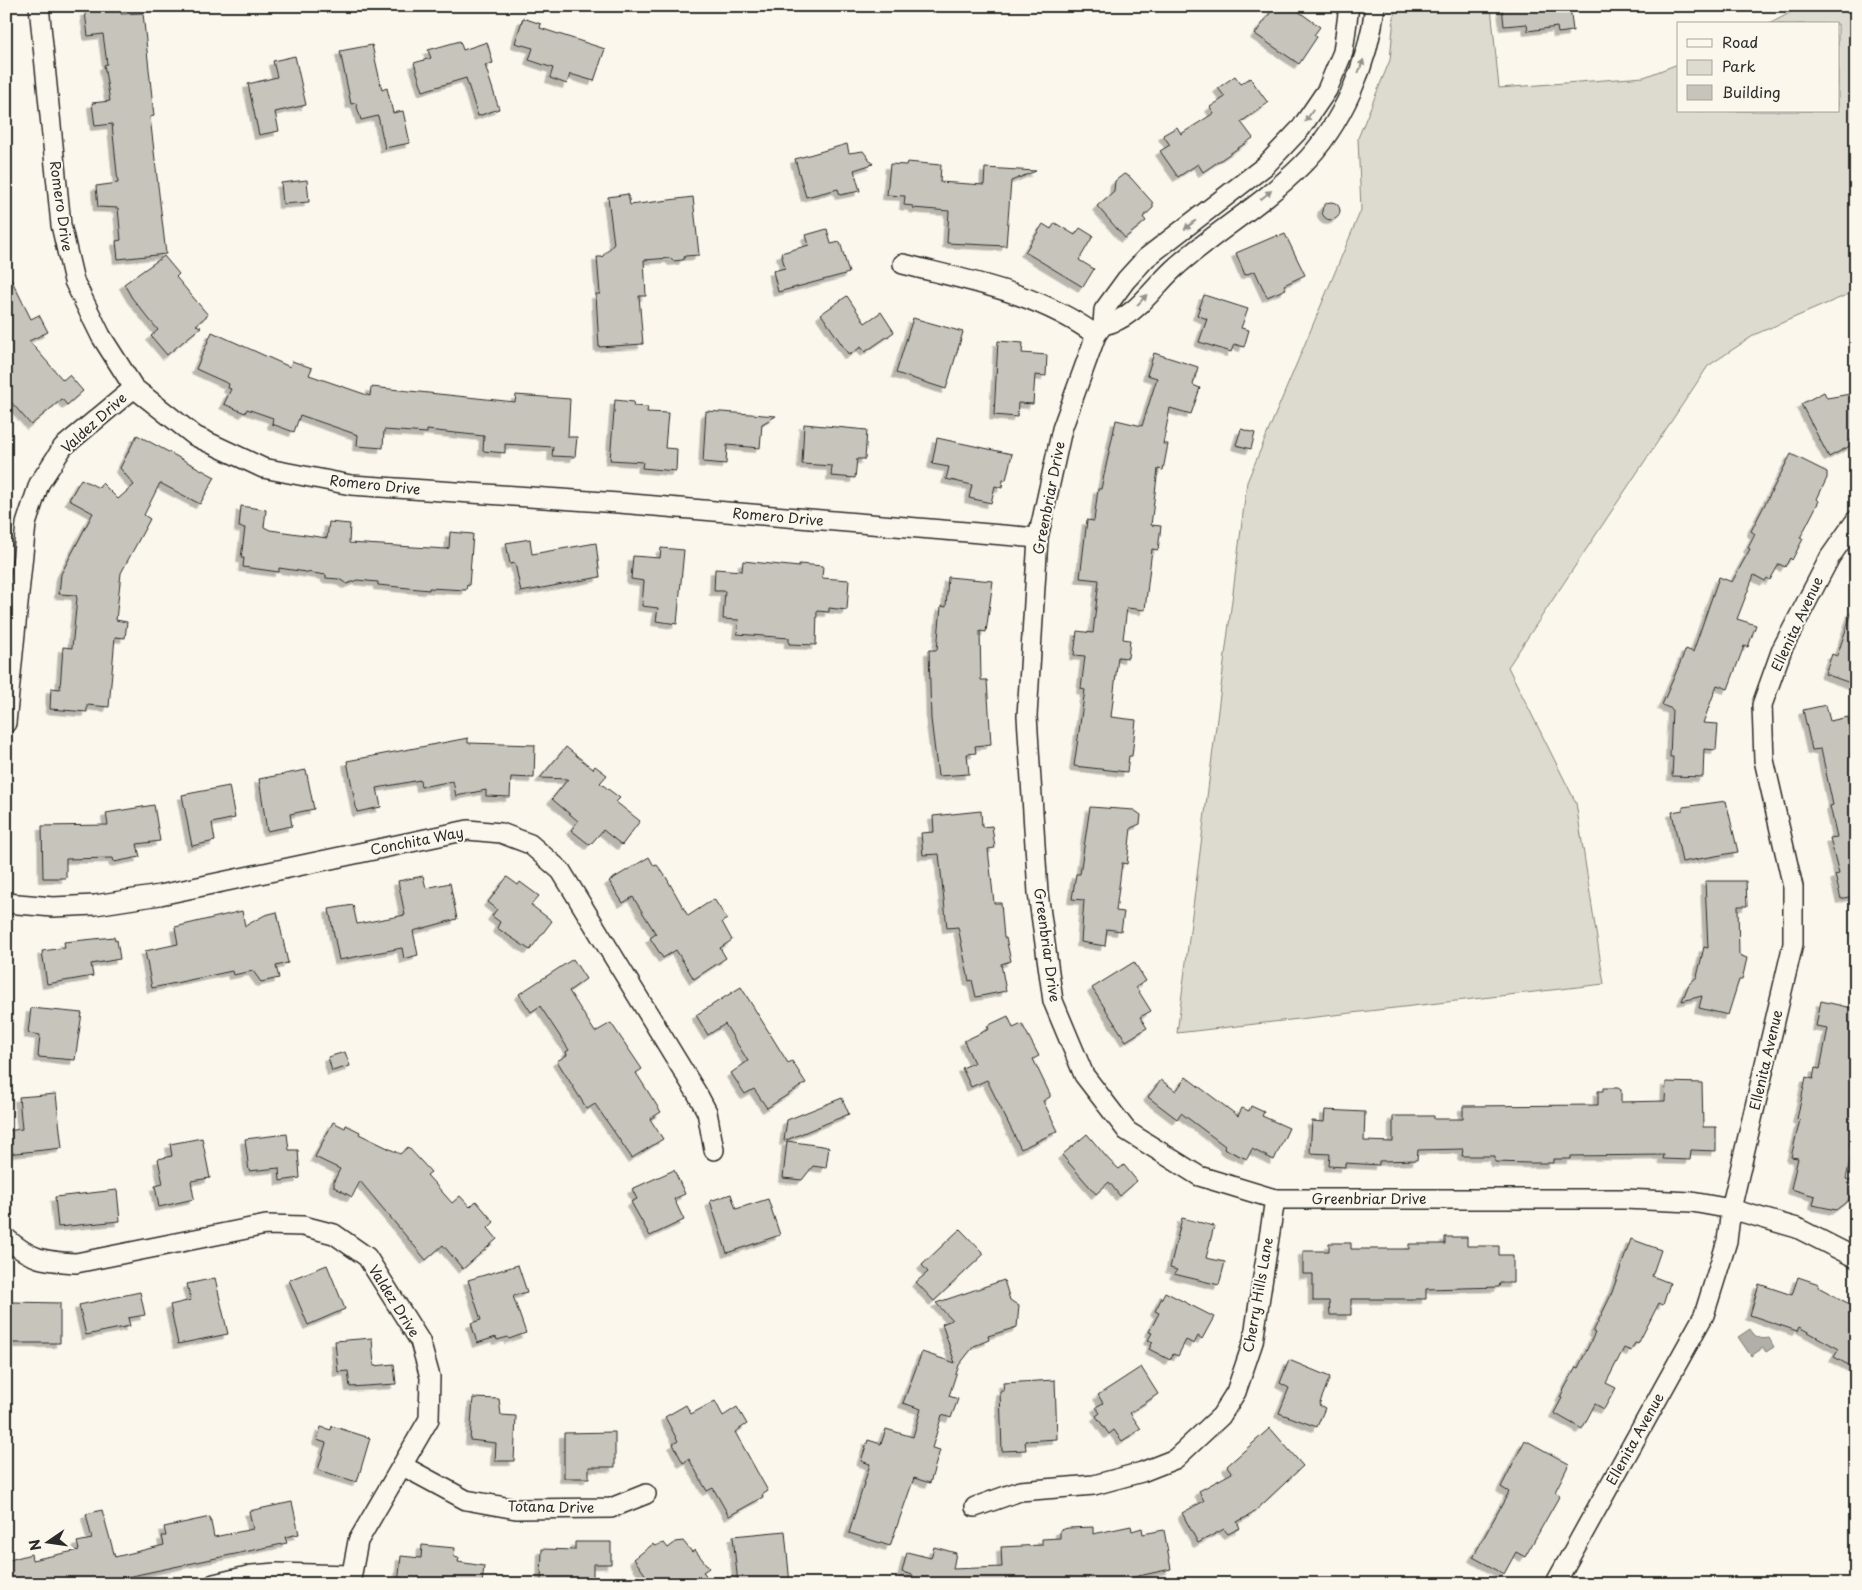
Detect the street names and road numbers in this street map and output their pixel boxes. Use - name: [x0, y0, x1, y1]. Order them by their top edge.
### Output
- street label: Romero Drive: [45, 159, 78, 253]
- street label: Valdez Drive: [56, 387, 131, 458]
- street label: Greenbriar Drive: [1027, 440, 1070, 556]
- street label: Romero Drive: [328, 469, 422, 500]
- street label: Romero Drive: [732, 502, 825, 531]
- street label: Ellenita Avenue: [1765, 573, 1828, 675]
- street label: Conchita Way: [369, 821, 465, 860]
- street label: Greenbriar Drive: [1029, 887, 1066, 1003]
- street label: Ellenita Avenue: [1744, 1007, 1787, 1112]
- street label: Greenbriar Drive: [1312, 1188, 1426, 1209]
- street label: Cherry Hills Lane: [1237, 1236, 1278, 1354]
- street label: Valdez Drive: [364, 1260, 425, 1341]
- street label: Ellenita Avenue: [1601, 1389, 1669, 1489]
- street label: Totana Drive: [508, 1495, 595, 1518]

